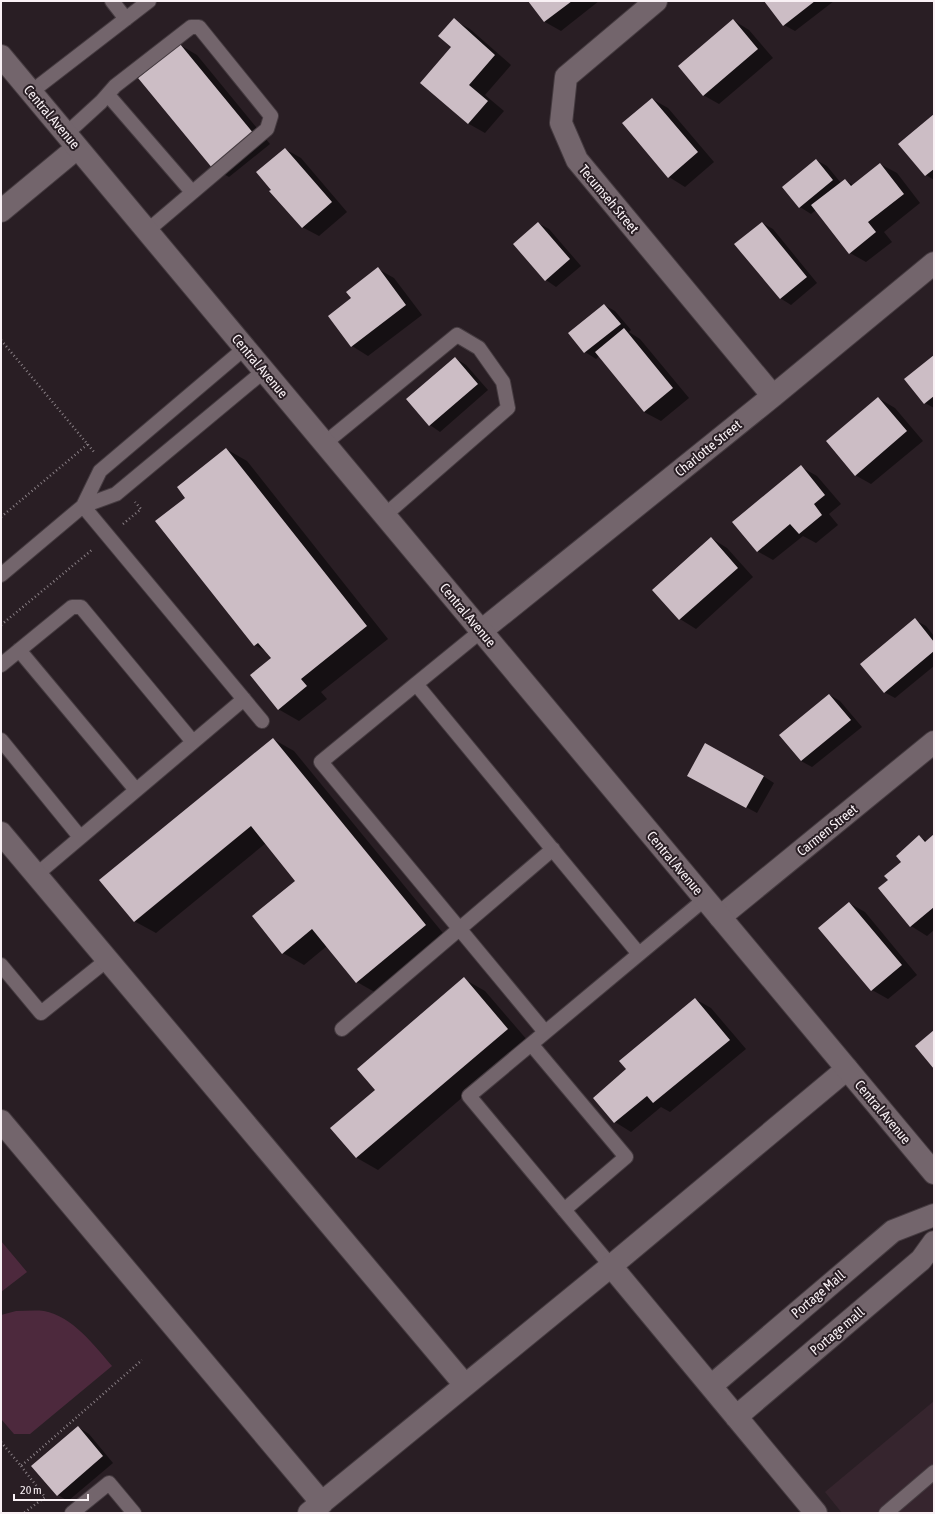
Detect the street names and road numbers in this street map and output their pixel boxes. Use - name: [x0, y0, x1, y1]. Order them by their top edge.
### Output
- street label: Central Avenue: [21, 82, 83, 152]
- street label: Tecumseh Street: [576, 162, 642, 236]
- street label: Central Avenue: [229, 331, 291, 401]
- street label: Charlotte Street: [672, 416, 744, 480]
- street label: Central Avenue: [437, 580, 499, 650]
- street label: Carmen Street: [794, 801, 860, 859]
- street label: Central Avenue: [644, 828, 706, 898]
- street label: Central Avenue: [852, 1077, 914, 1147]
- street label: Portage Mall: [788, 1267, 848, 1321]
- street label: Portage mall: [807, 1304, 868, 1358]

